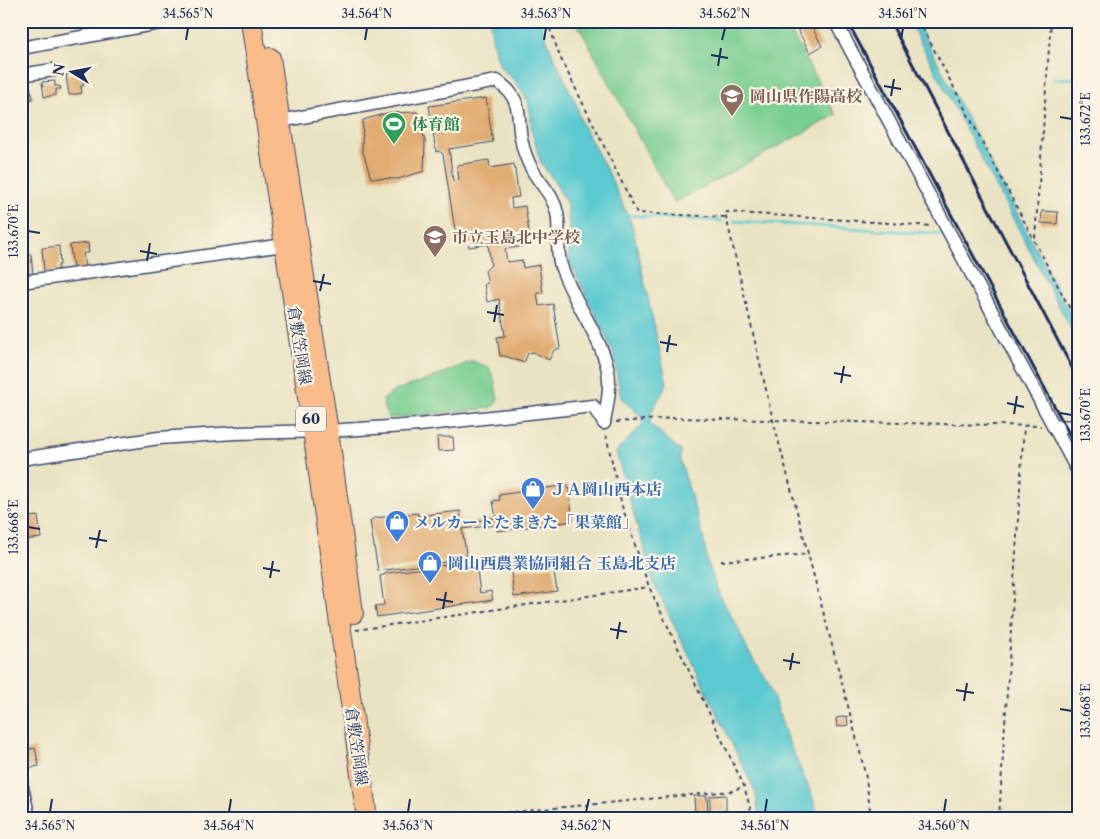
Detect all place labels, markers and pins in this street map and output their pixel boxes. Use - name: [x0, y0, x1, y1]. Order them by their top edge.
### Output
- school or university icon: 岡山県作陽高校: [719, 83, 745, 117]
- place label: 岡山県作陽高校: [750, 86, 863, 106]
- sports icon: 体育館: [381, 111, 407, 145]
- place label: 体育館: [412, 114, 460, 134]
- school or university icon: 市立玉島北中学校: [422, 224, 448, 258]
- place label: 市立玉島北中学校: [452, 227, 581, 247]
- shop icon: ＪＡ岡山西本店: [520, 476, 546, 510]
- place label: ＪＡ岡山西本店: [550, 479, 662, 499]
- shop icon: メルカートたまきた「果菜館」: [384, 509, 410, 543]
- place label: メルカートたまきた「果菜館」: [414, 512, 638, 532]
- shop icon: 岡山西農業協同組合 玉島北支店: [417, 550, 443, 584]
- place label: 岡山西農業協同組合 玉島北支店: [448, 553, 676, 573]

